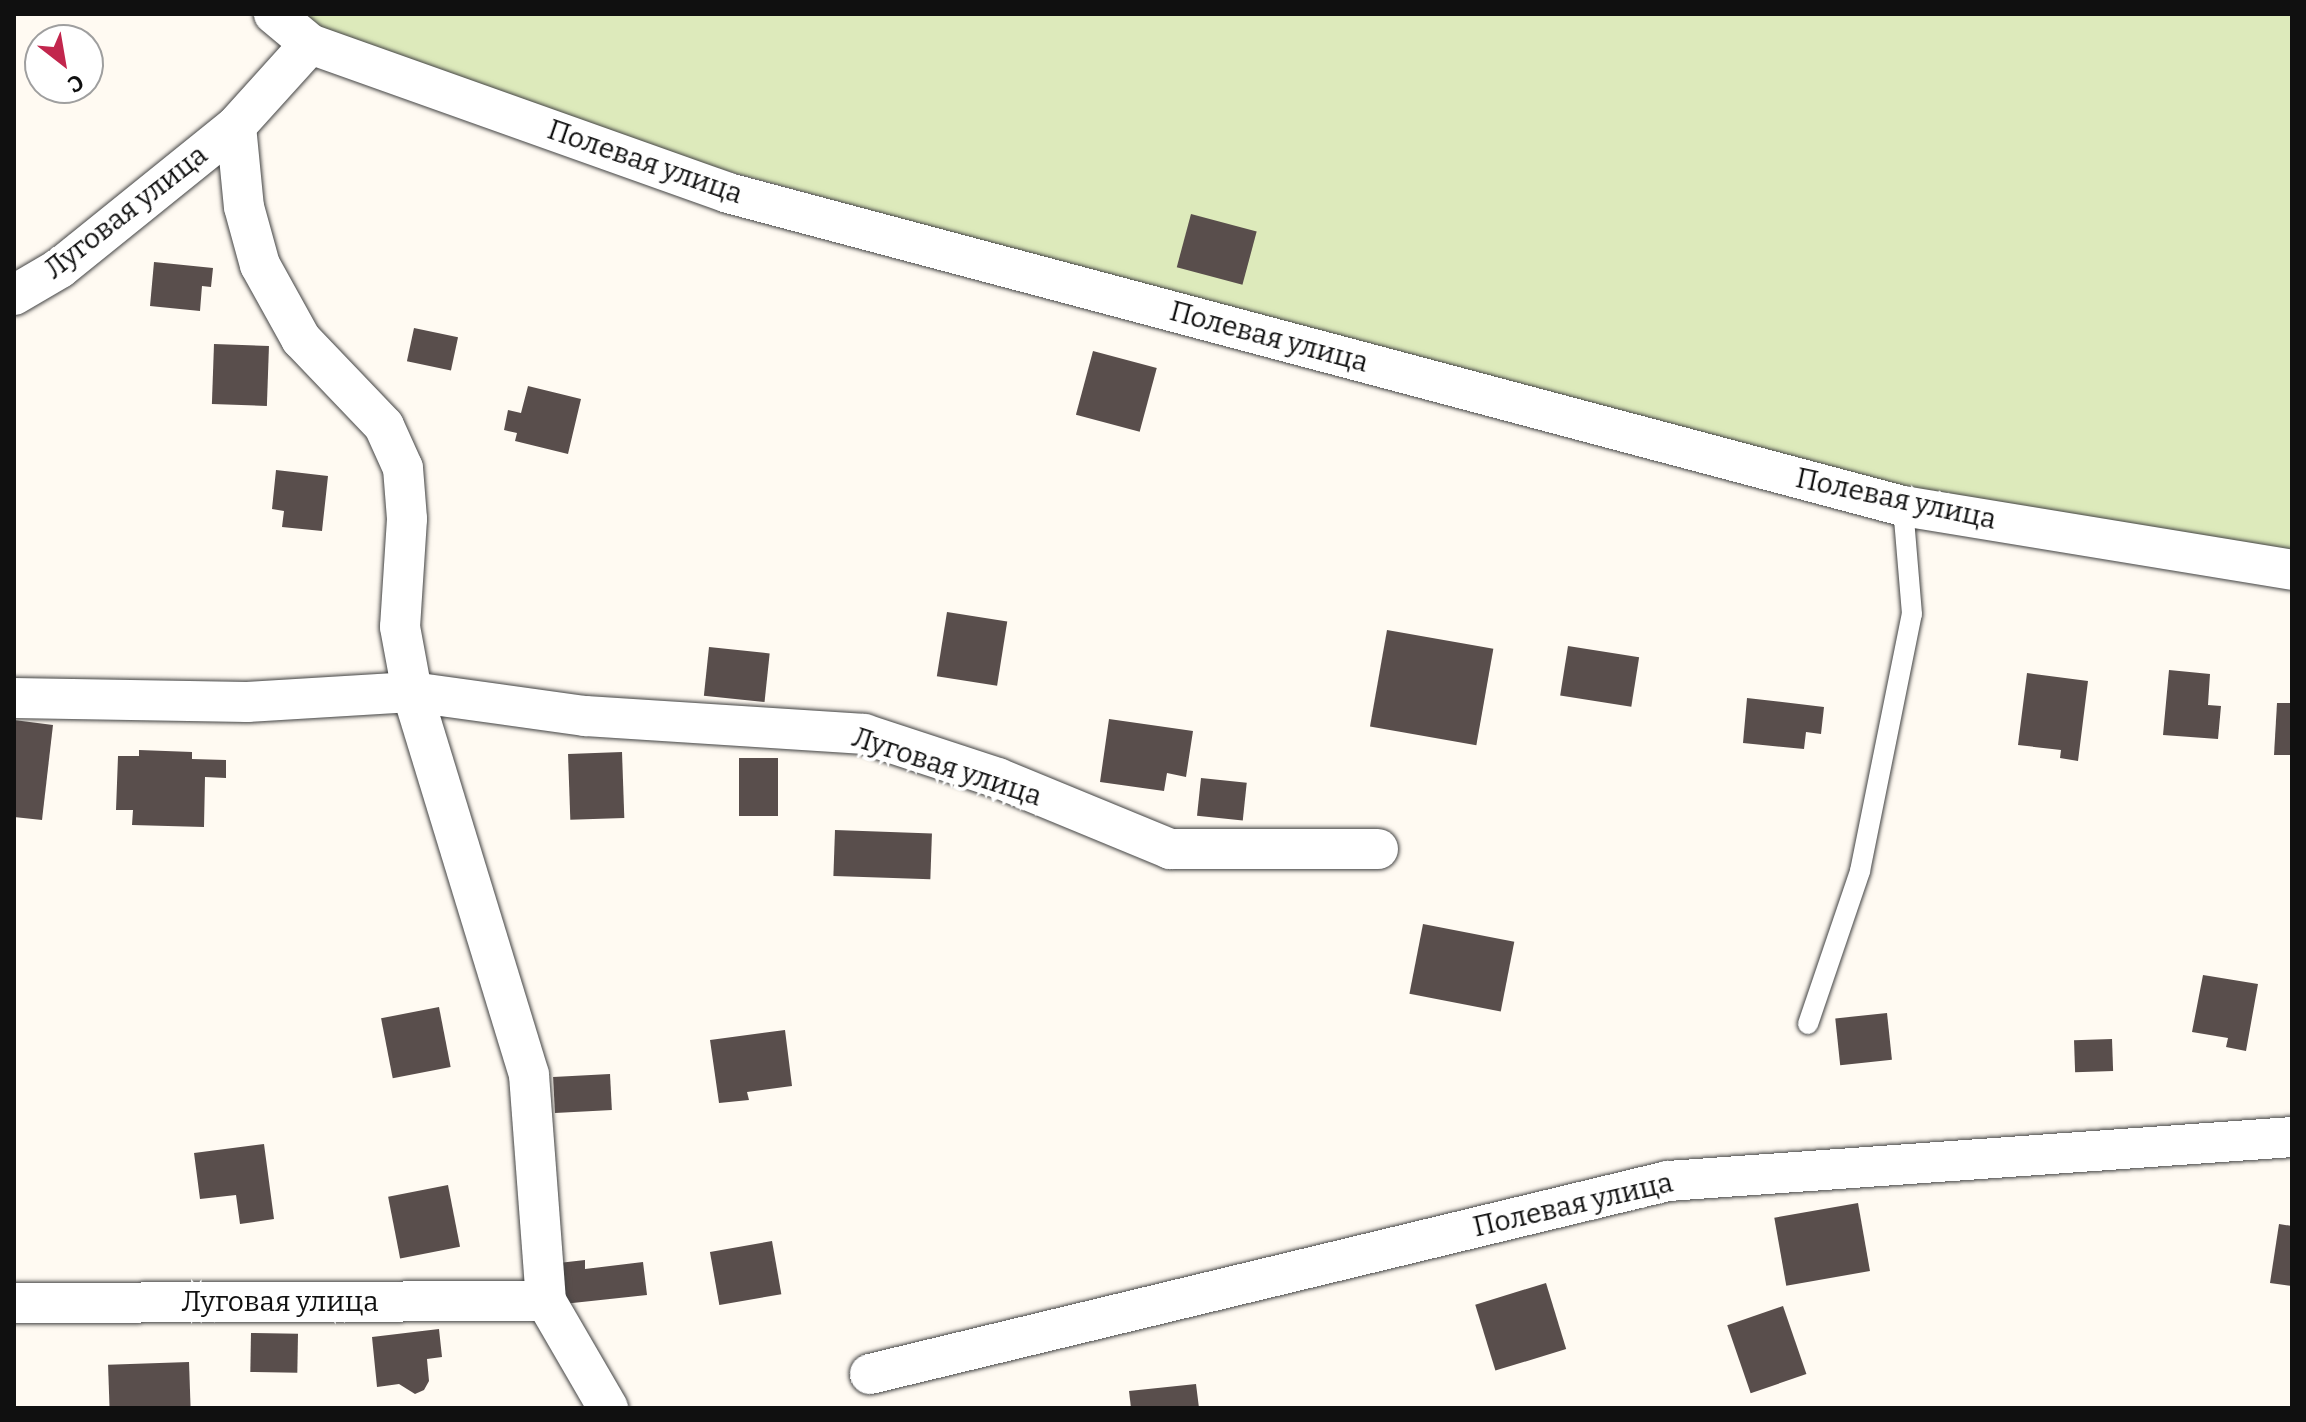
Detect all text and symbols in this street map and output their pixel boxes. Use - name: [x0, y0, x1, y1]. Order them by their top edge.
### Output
- north arrow: [24, 24, 104, 104]
- text: С: [63, 68, 89, 98]
- street label: Полевая улица: [543, 113, 747, 211]
- street label: Луговая улица: [38, 138, 214, 286]
- street label: Полевая улица: [1166, 294, 1372, 380]
- street label: Полевая улица: [1793, 461, 1999, 537]
- street label: Луговая улица: [848, 721, 1046, 813]
- street label: Полевая улица: [1470, 1166, 1676, 1244]
- street label: Луговая улица: [181, 1285, 379, 1319]

